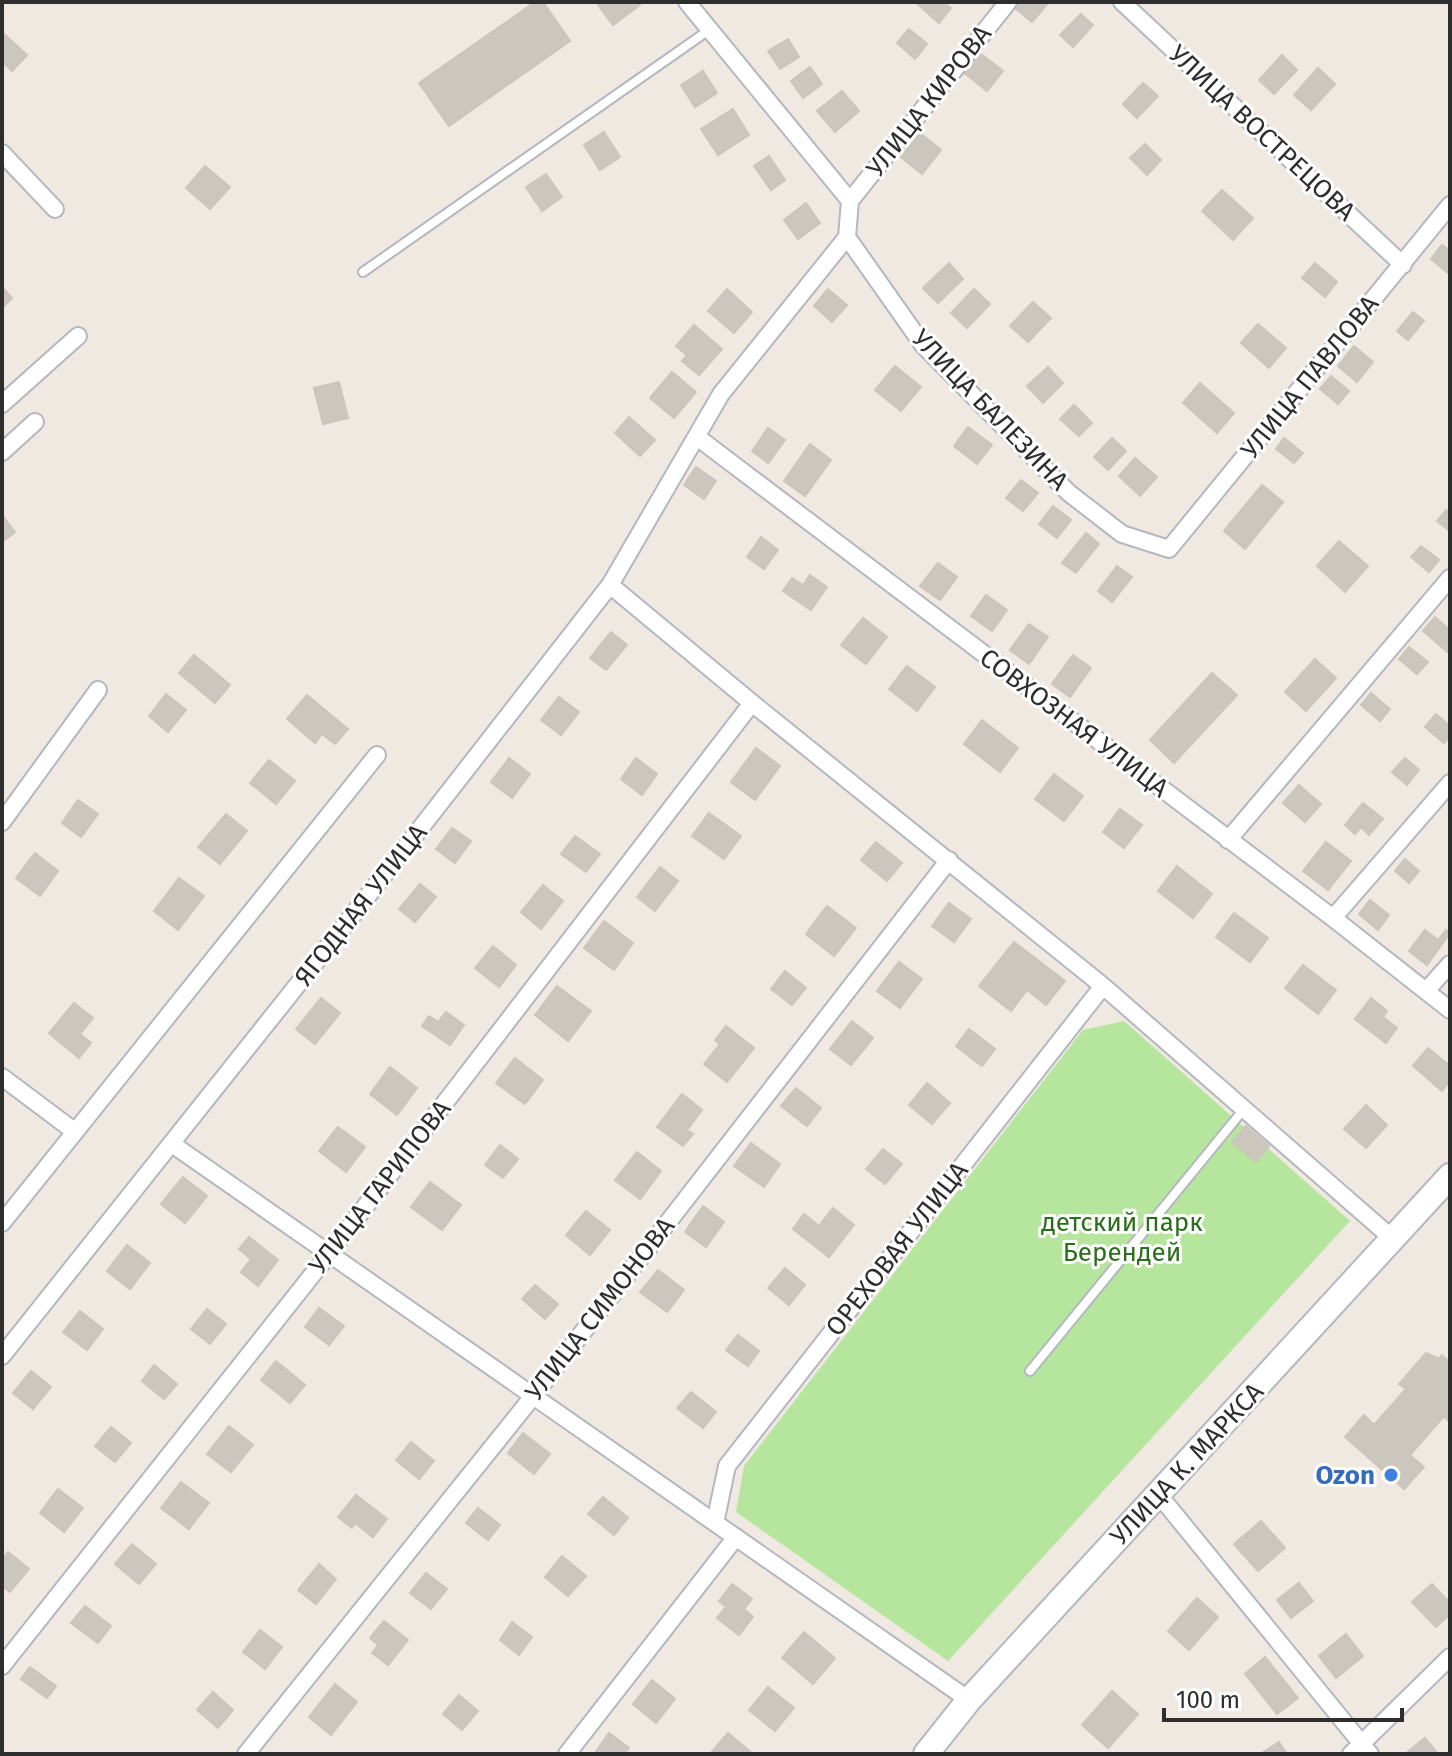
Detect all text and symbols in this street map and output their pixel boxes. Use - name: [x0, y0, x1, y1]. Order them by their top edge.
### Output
- street label: УЛИЦА КИРОВА: [860, 19, 998, 183]
- street label: УЛИЦА ВОСТРЕЦОВА: [1162, 39, 1362, 227]
- street label: УЛИЦА ПАВЛОВА: [1235, 289, 1385, 465]
- street label: УЛИЦА БАЛЕЗИНА: [905, 323, 1075, 497]
- street label: СОВХОЗНАЯ УЛИЦА: [974, 642, 1174, 804]
- street label: ЯГОДНАЯ УЛИЦА: [288, 818, 434, 992]
- street label: УЛИЦА ГАРИПОВА: [303, 1094, 458, 1280]
- street label: ОРЕХОВАЯ УЛИЦА: [819, 1156, 975, 1342]
- park label: детский парк Берендей: [1041, 1207, 1203, 1268]
- street label: УЛИЦА СИМОНОВА: [519, 1211, 681, 1407]
- street label: УЛИЦА К. МАРКСА: [1104, 1376, 1270, 1552]
- place label: Ozon: [1315, 1460, 1375, 1491]
- marker: Ozon: [1382, 1466, 1400, 1484]
- scale bar: [1164, 1672, 1402, 1722]
- text: 100 m: [1176, 1686, 1240, 1714]

